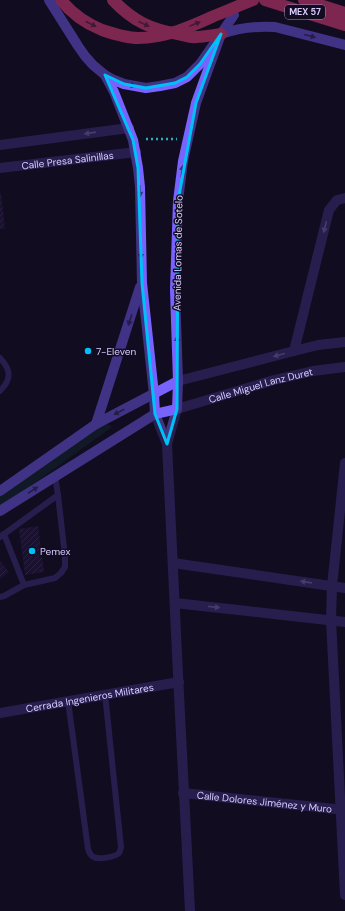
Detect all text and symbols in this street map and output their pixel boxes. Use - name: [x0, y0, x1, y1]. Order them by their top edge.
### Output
- road number: MEX 57: [285, 5, 325, 19]
- one-way arrow: [85, 21, 96, 28]
- one-way arrow: [138, 21, 149, 27]
- one-way arrow: [190, 21, 201, 27]
- one-way arrow: [304, 33, 316, 39]
- one-way arrow: [124, 83, 137, 89]
- one-way arrow: [84, 130, 96, 136]
- street label: Calle Presa Salinillas: [21, 148, 114, 172]
- one-way arrow: [179, 165, 185, 177]
- one-way arrow: [137, 185, 144, 197]
- street label: Avenida Lomas de Sotelo: [170, 195, 186, 311]
- one-way arrow: [321, 221, 327, 234]
- one-way arrow: [138, 247, 145, 259]
- one-way arrow: [126, 314, 132, 326]
- one-way arrow: [174, 335, 180, 348]
- place label: 7-Eleven: [96, 345, 136, 358]
- marker: 7-Eleven: [83, 346, 93, 356]
- one-way arrow: [273, 352, 285, 358]
- street label: Calle Miguel Lanz Duret: [207, 365, 314, 406]
- one-way arrow: [113, 409, 125, 415]
- one-way arrow: [28, 486, 38, 494]
- place label: Pemex: [40, 545, 71, 558]
- marker: Pemex: [27, 546, 37, 556]
- one-way arrow: [300, 579, 312, 585]
- one-way arrow: [208, 604, 220, 611]
- street label: Cerrada Ingenieros Militares: [25, 680, 155, 715]
- street label: Calle Dolores Jiménez y Muro: [196, 788, 333, 815]

